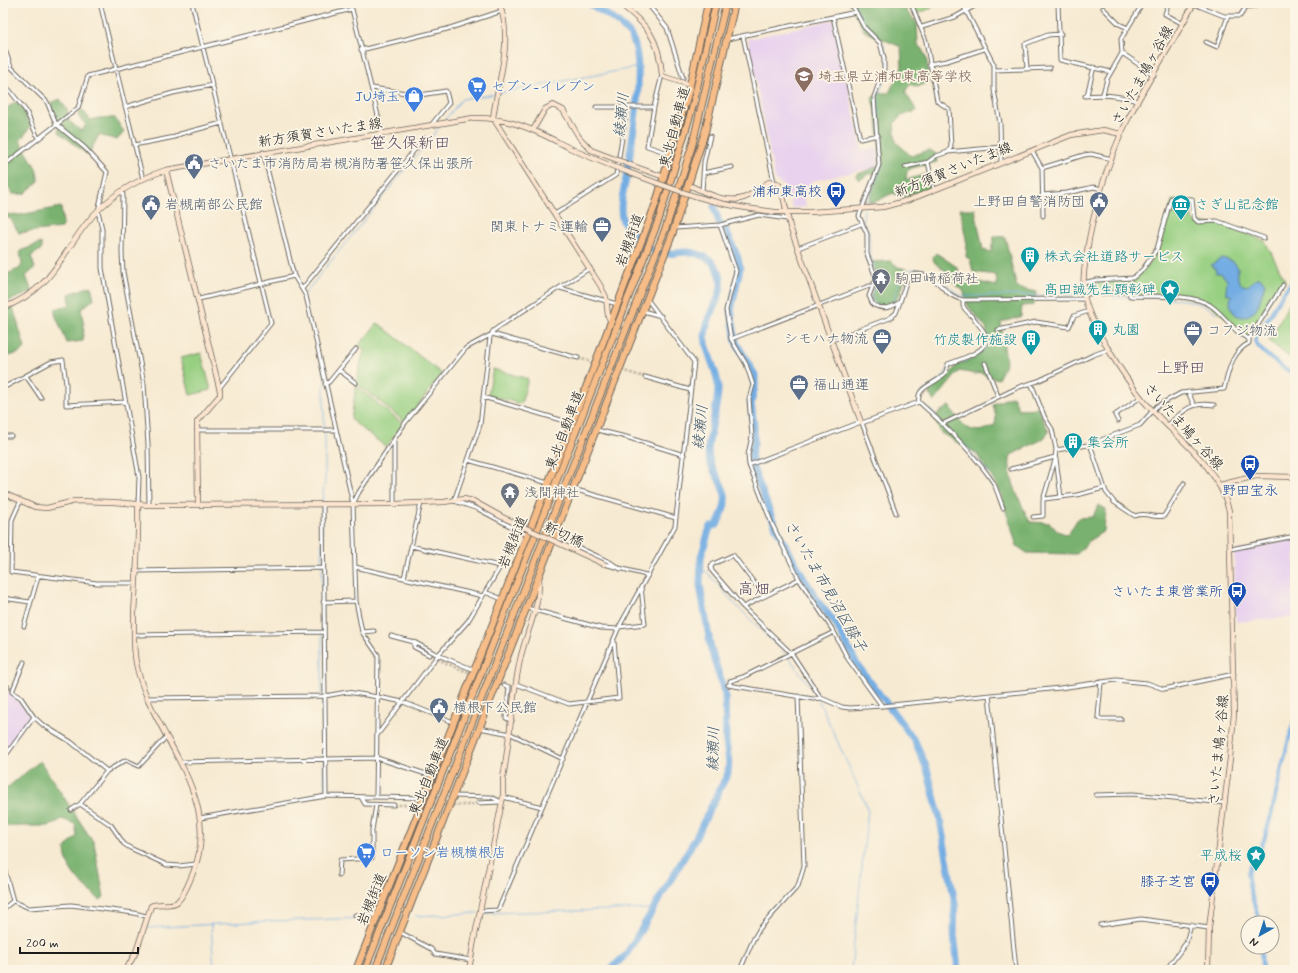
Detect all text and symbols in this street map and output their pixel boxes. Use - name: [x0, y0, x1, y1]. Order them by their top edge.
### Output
- street label: さいたま鳩ヶ谷線: [1108, 22, 1178, 129]
- school or university icon: 埼玉県立浦和東高等学校: [793, 65, 815, 93]
- place label: 埼玉県立浦和東高等学校: [818, 68, 972, 86]
- supermarket icon: セブン-イレブン: [466, 75, 488, 103]
- place label: セブン-イレブン: [491, 78, 595, 96]
- street label: 東北自動車道: [655, 84, 695, 170]
- shop icon: JU埼玉: [403, 85, 425, 113]
- place label: JU埼玉: [355, 88, 400, 106]
- water label: 綾瀬川: [610, 92, 634, 139]
- street label: 新方須賀さいたま線: [257, 114, 384, 152]
- district label: 笹久保新田: [370, 133, 450, 154]
- street label: 新方須賀さいたま線: [892, 138, 1015, 202]
- public building icon: さいたま市消防局岩槻消防署笹久保出張所: [183, 152, 205, 180]
- place label: さいたま市消防局岩槻消防署笹久保出張所: [208, 155, 473, 173]
- bus stop icon: 浦和東高校: [825, 180, 847, 208]
- place label: 浦和東高校: [752, 183, 822, 201]
- public building icon: 上野田自警消防団: [1088, 190, 1110, 218]
- public building icon: 岩槻南部公民館: [140, 193, 162, 221]
- place label: 上野田自警消防団: [973, 193, 1085, 211]
- museum icon: さぎ山記念館: [1170, 193, 1192, 221]
- place label: 岩槻南部公民館: [165, 196, 263, 214]
- place label: さぎ山記念館: [1195, 196, 1279, 214]
- street label: 岩槻街道: [612, 211, 648, 270]
- office icon: 関東トナミ運輸: [591, 215, 613, 243]
- place label: 関東トナミ運輸: [490, 218, 588, 236]
- building icon: 株式会社道路サービス: [1019, 245, 1041, 273]
- place label: 株式会社道路サービス: [1044, 248, 1184, 266]
- temple icon: 駒田﨑稲荷社: [870, 267, 892, 295]
- place label: 駒田﨑稲荷社: [895, 270, 979, 288]
- place icon: 髙田誠先生顕彰碑: [1159, 278, 1181, 306]
- place label: 髙田誠先生顕彰碑: [1044, 281, 1156, 299]
- building icon: 丸園: [1087, 318, 1109, 346]
- office icon: コフジ物流: [1182, 319, 1204, 347]
- place label: 丸園: [1112, 321, 1140, 339]
- place label: コフジ物流: [1207, 322, 1277, 340]
- office icon: シモハナ物流: [871, 327, 893, 355]
- building icon: 竹炭製作施設: [1020, 328, 1042, 356]
- place label: シモハナ物流: [784, 330, 868, 348]
- place label: 竹炭製作施設: [933, 331, 1017, 349]
- district label: 上野田: [1157, 358, 1205, 379]
- office icon: 福山通運: [788, 373, 810, 401]
- place label: 福山通運: [813, 376, 869, 394]
- street label: さいたま鳩ヶ谷線: [1139, 379, 1227, 474]
- street label: 東北自動車道: [541, 388, 588, 473]
- water label: 綾瀬川: [689, 404, 713, 451]
- building icon: 集会所: [1062, 431, 1084, 459]
- place label: 集会所: [1087, 434, 1129, 452]
- bus stop icon: 野田宝永: [1239, 453, 1261, 481]
- temple icon: 浅間神社: [499, 481, 521, 509]
- place label: 野田宝永: [1222, 482, 1278, 500]
- place label: 浅間神社: [524, 484, 580, 502]
- street label: 岩槻街道: [494, 513, 532, 572]
- water label: さいたま市見沼区膝子: [779, 517, 872, 657]
- street label: 新切橋: [541, 518, 586, 552]
- district label: 高畑: [738, 579, 770, 600]
- bus stop icon: さいたま東営業所: [1226, 580, 1248, 608]
- place label: さいたま東営業所: [1112, 583, 1223, 601]
- street label: さいたま鳩ヶ谷線: [1205, 694, 1233, 806]
- public building icon: 横根下公民館: [428, 696, 450, 724]
- place label: 横根下公民館: [453, 699, 537, 717]
- water label: 綾瀬川: [704, 726, 724, 772]
- street label: 東北自動車道: [405, 734, 453, 819]
- supermarket icon: ローソン岩槻横根店: [355, 841, 377, 869]
- place label: ローソン岩槻横根店: [380, 844, 506, 862]
- place icon: 平成桜: [1245, 844, 1267, 872]
- place label: 平成桜: [1200, 847, 1242, 865]
- street label: 岩槻街道: [353, 870, 391, 929]
- bus stop icon: 膝子芝宮: [1199, 870, 1221, 898]
- place label: 膝子芝宮: [1140, 873, 1196, 891]
- north arrow: [1240, 915, 1280, 955]
- scale bar: [20, 929, 138, 955]
- text: N: [1247, 934, 1262, 950]
- text: 200 m: [26, 936, 59, 952]

